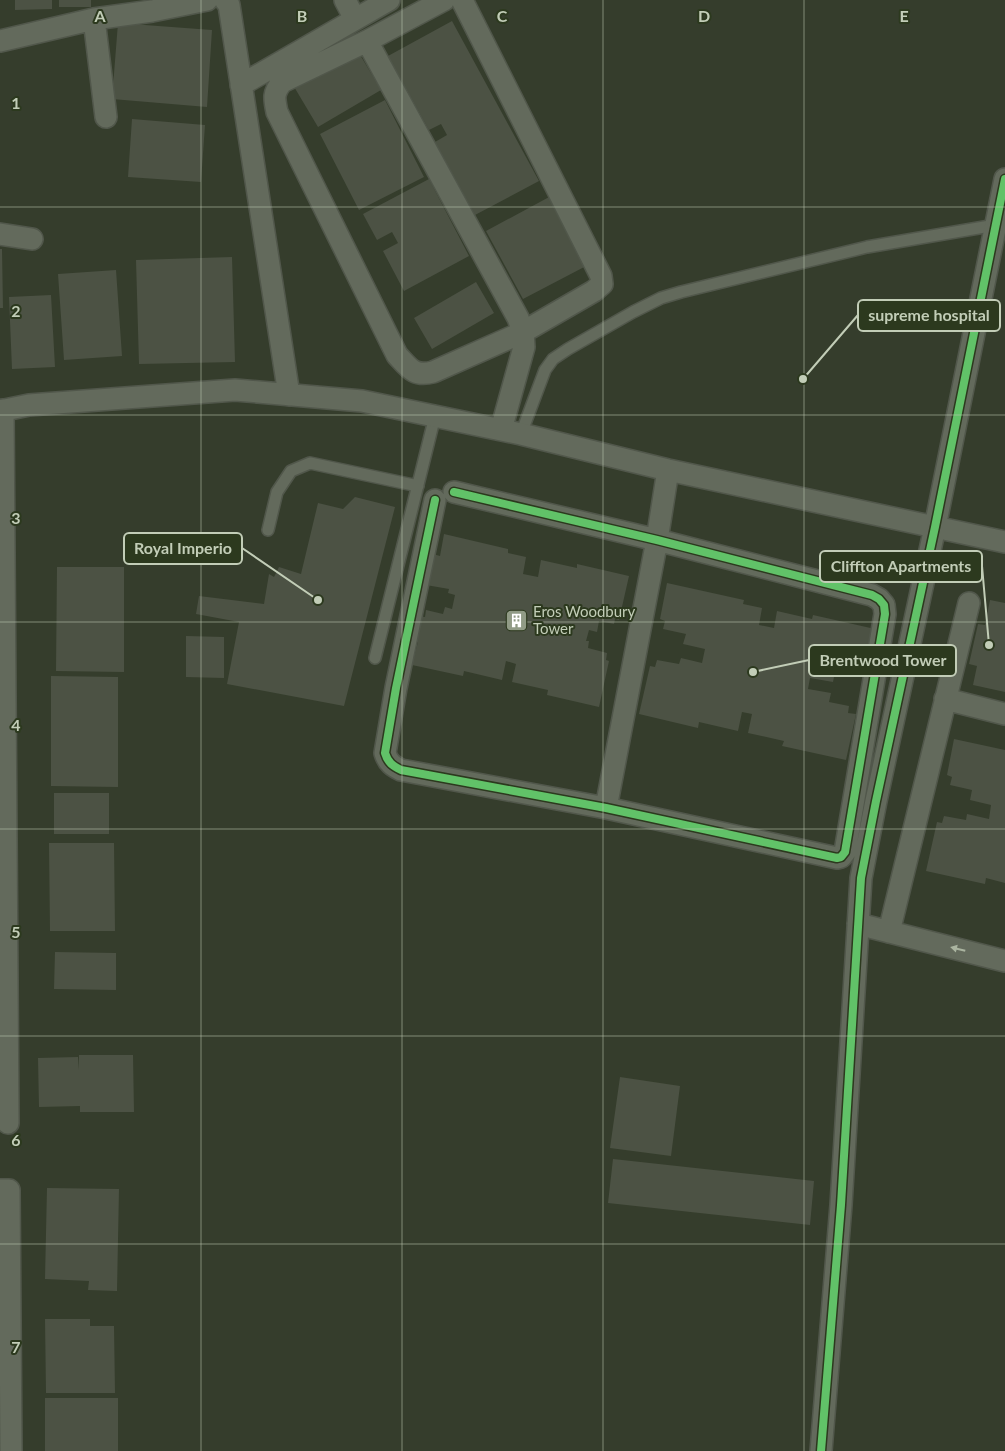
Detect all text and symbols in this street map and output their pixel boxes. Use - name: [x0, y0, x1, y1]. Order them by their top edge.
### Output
- text: A: [93, 6, 106, 25]
- text: B: [297, 6, 307, 25]
- text: C: [497, 6, 508, 25]
- text: D: [698, 6, 710, 25]
- text: E: [899, 6, 909, 25]
- text: 1: [11, 93, 21, 112]
- callout: supreme hospital: [858, 300, 1000, 331]
- text: 2: [11, 301, 21, 320]
- text: supreme hospital: [868, 305, 990, 324]
- text: 3: [11, 508, 21, 527]
- callout: Royal Imperio: [124, 533, 242, 564]
- text: Royal Imperio: [134, 538, 232, 557]
- callout: Cliffton Apartments: [820, 551, 982, 582]
- text: Cliffton Apartments: [831, 556, 971, 575]
- place label: Eros Woodbury Tower: [533, 602, 636, 637]
- building icon: Eros Woodbury Tower: [505, 608, 529, 632]
- callout: Brentwood Tower: [809, 645, 956, 676]
- text: Brentwood Tower: [819, 650, 947, 669]
- text: 4: [11, 715, 21, 734]
- text: 5: [11, 922, 21, 941]
- one-way arrow: [950, 945, 965, 953]
- text: 6: [11, 1130, 21, 1149]
- text: 7: [11, 1337, 21, 1356]

